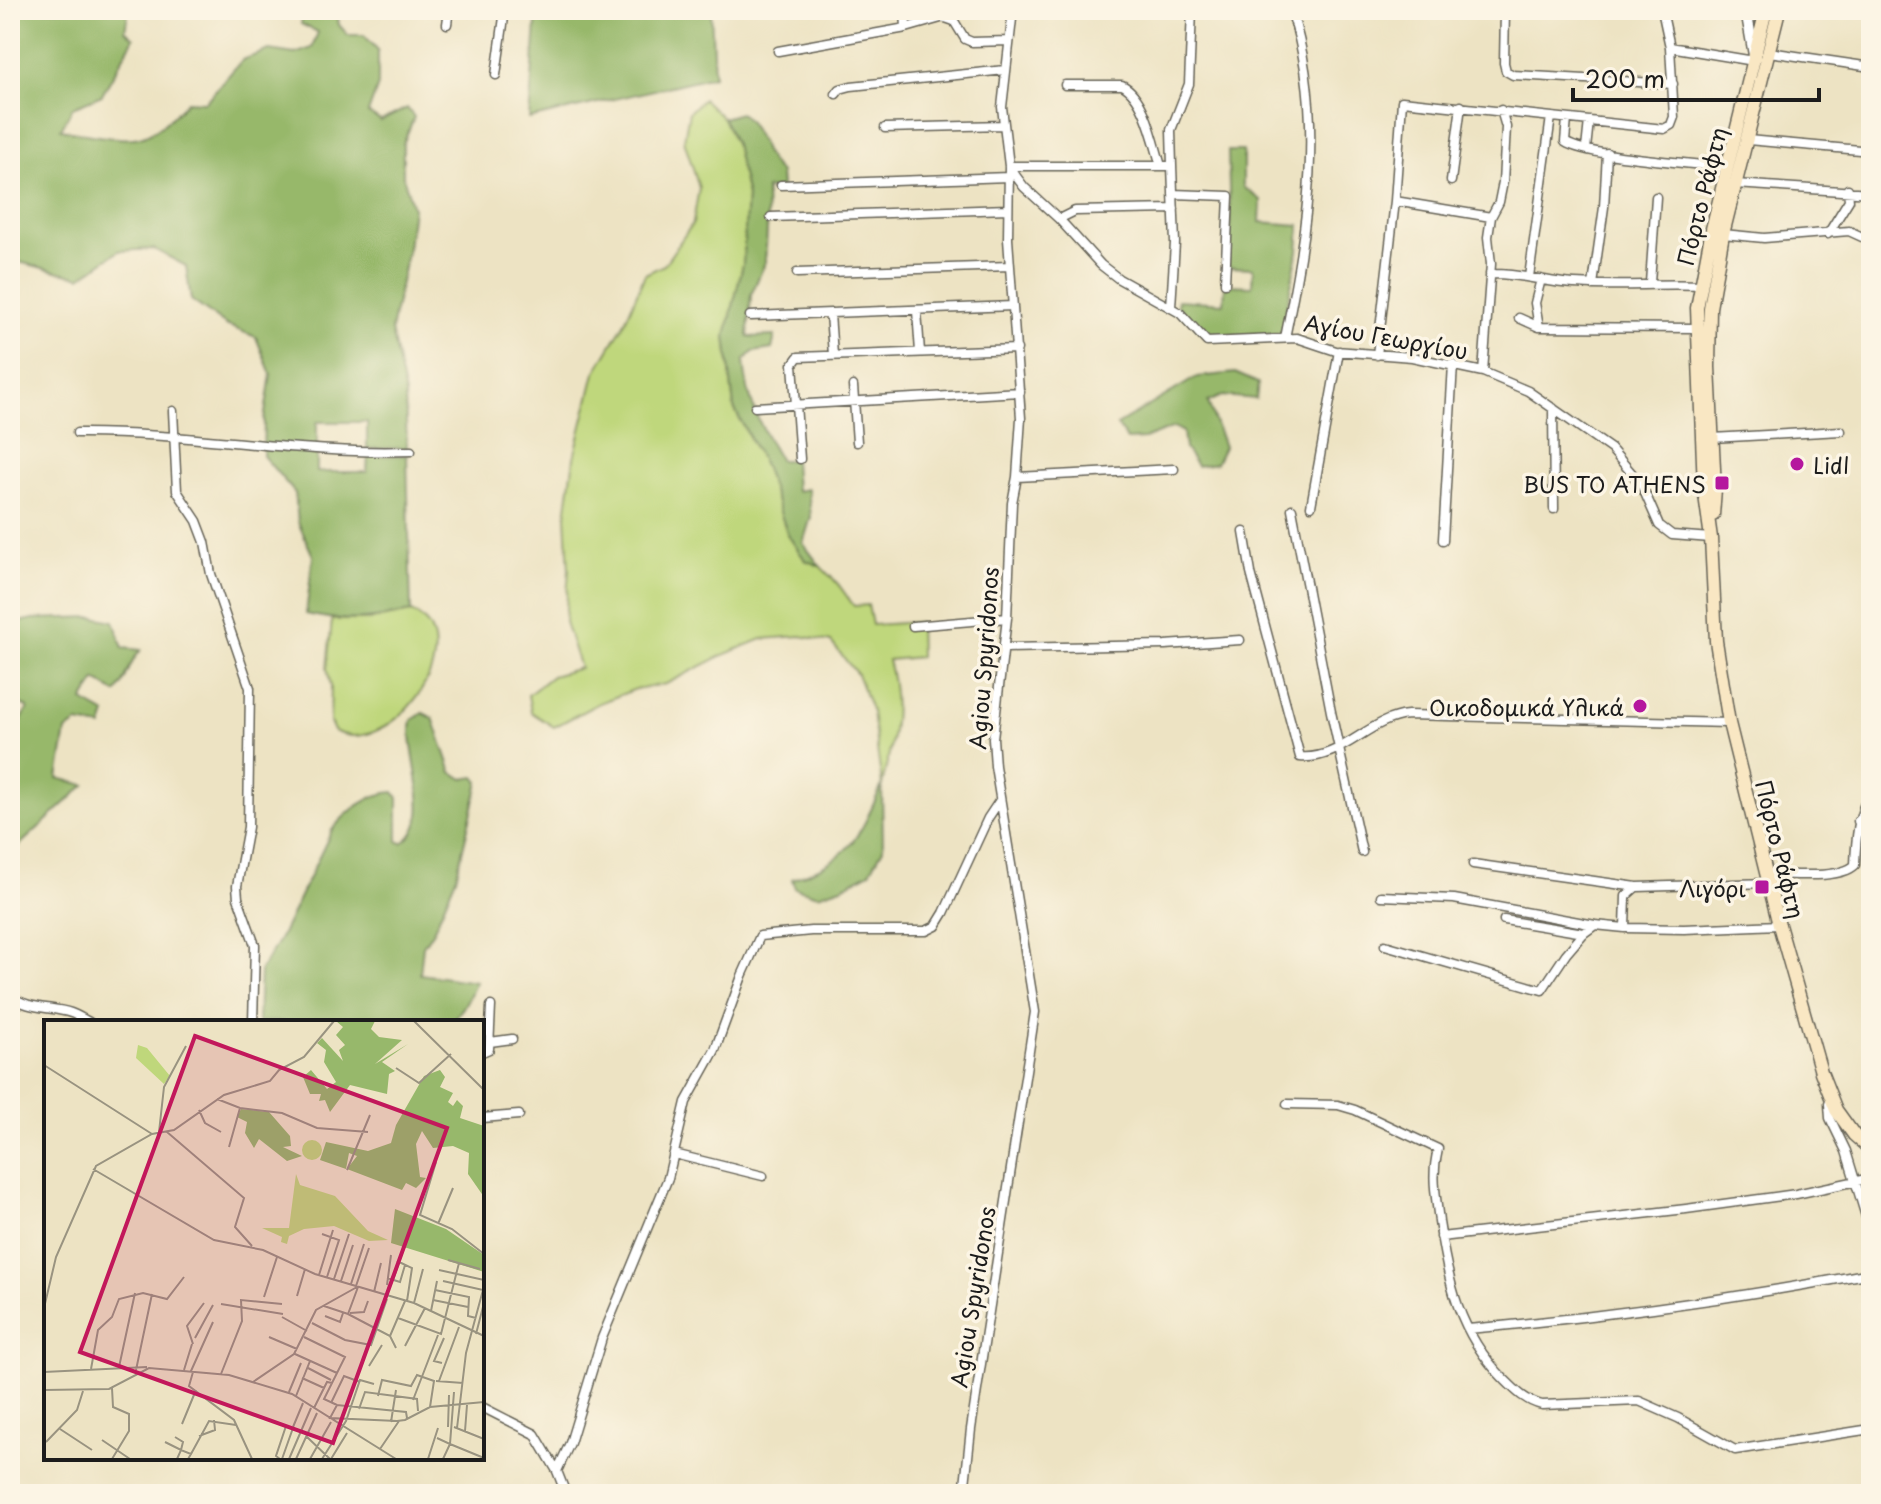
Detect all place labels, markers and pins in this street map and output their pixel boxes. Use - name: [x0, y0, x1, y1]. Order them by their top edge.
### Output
- place label: Lidl: [1813, 448, 1849, 481]
- marker: Lidl: [1788, 455, 1806, 473]
- place label: BUS TO ATHENS: [1523, 467, 1706, 500]
- marker: BUS TO ATHENS: [1713, 474, 1731, 492]
- place label: Οικοδομικά Υλικά: [1429, 690, 1624, 723]
- marker: Οικοδομικά Υλικά: [1631, 697, 1649, 715]
- place label: Λιγόρι: [1679, 871, 1746, 904]
- marker: Λιγόρι: [1753, 878, 1771, 896]

